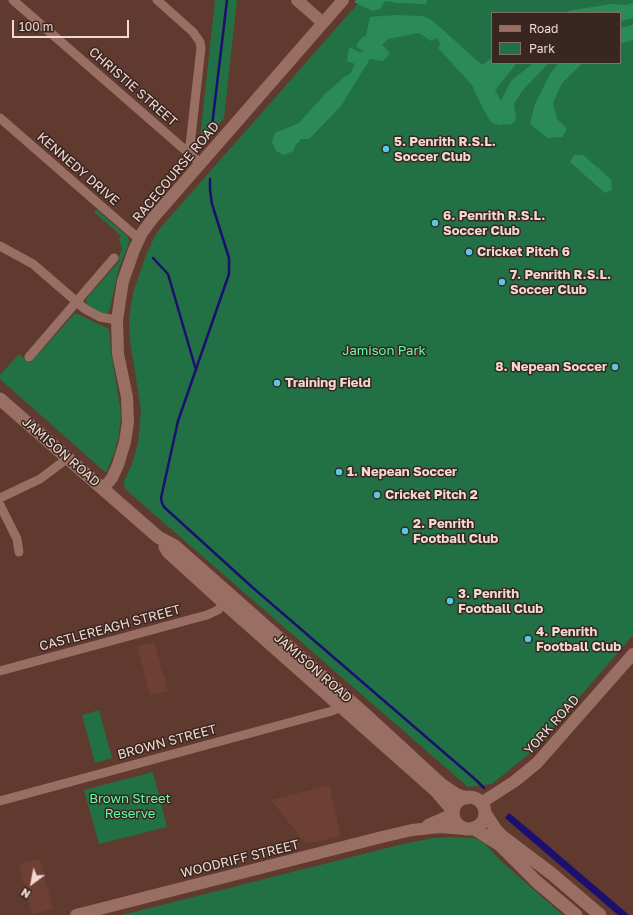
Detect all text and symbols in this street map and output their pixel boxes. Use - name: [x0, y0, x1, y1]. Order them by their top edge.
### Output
- scale bar: [14, 12, 131, 38]
- legend: [491, 12, 621, 64]
- text: 100 m: [19, 19, 53, 34]
- text: Road: [529, 21, 558, 36]
- text: Park: [529, 41, 555, 56]
- street label: CHRISTIE STREET: [86, 44, 180, 130]
- street label: RACECOURSE ROAD: [129, 119, 223, 225]
- street label: KENNEDY DRIVE: [34, 129, 122, 209]
- place label: 5. Penrith R.S.L. Soccer Club: [394, 134, 496, 165]
- marker: 5. Penrith R.S.L. Soccer Club: [381, 144, 391, 154]
- place label: 6. Penrith R.S.L. Soccer Club: [443, 208, 545, 239]
- marker: 6. Penrith R.S.L. Soccer Club: [430, 218, 440, 228]
- place label: Cricket Pitch 6: [477, 244, 570, 260]
- marker: Cricket Pitch 6: [464, 247, 474, 257]
- place label: 7. Penrith R.S.L. Soccer Club: [510, 267, 611, 298]
- marker: 7. Penrith R.S.L. Soccer Club: [497, 277, 507, 287]
- park label: Jamison Park: [342, 343, 426, 359]
- place label: 8. Nepean Soccer: [495, 359, 607, 375]
- marker: 8. Nepean Soccer: [610, 362, 620, 372]
- place label: Training Field: [285, 375, 371, 391]
- marker: Training Field: [272, 378, 282, 388]
- street label: JAMISON ROAD: [19, 414, 103, 490]
- place label: 1. Nepean Soccer: [347, 464, 457, 480]
- marker: 1. Nepean Soccer: [334, 467, 344, 477]
- place label: Cricket Pitch 2: [385, 487, 478, 503]
- marker: Cricket Pitch 2: [372, 490, 382, 500]
- place label: 2. Penrith Football Club: [413, 516, 498, 547]
- marker: 2. Penrith Football Club: [400, 526, 410, 536]
- place label: 3. Penrith Football Club: [458, 586, 543, 617]
- marker: 3. Penrith Football Club: [445, 596, 455, 606]
- street label: CASTLEREAGH STREET: [38, 602, 182, 654]
- place label: 4. Penrith Football Club: [536, 624, 621, 655]
- street label: JAMISON ROAD: [271, 630, 355, 706]
- marker: 4. Penrith Football Club: [523, 634, 533, 644]
- street label: YORK ROAD: [521, 692, 583, 758]
- street label: BROWN STREET: [116, 721, 218, 763]
- park label: Brown Street Reserve: [89, 791, 171, 822]
- street label: WOODRIFF STREET: [179, 837, 301, 881]
- north arrow: [12, 863, 52, 903]
- text: N: [18, 886, 32, 901]

